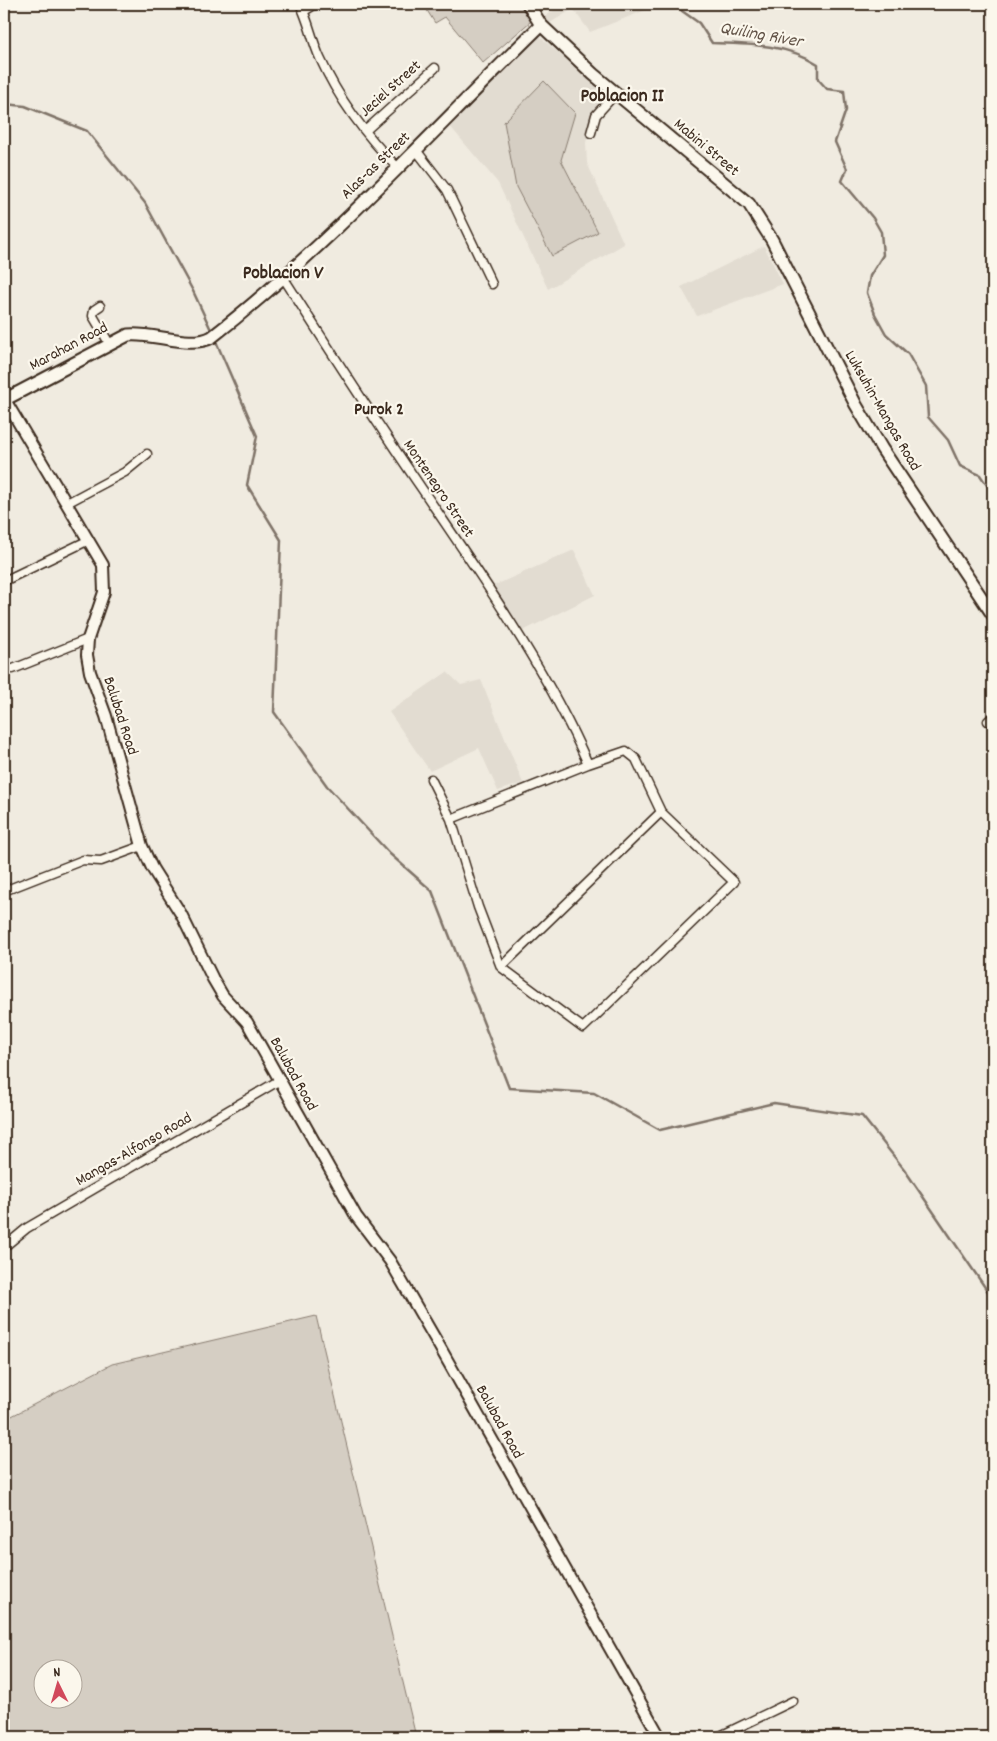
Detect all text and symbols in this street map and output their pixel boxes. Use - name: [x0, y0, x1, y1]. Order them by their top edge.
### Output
- water label: Quiling River: [718, 16, 807, 56]
- street label: Jeciel Street: [355, 55, 427, 123]
- district label: Poblacion II: [580, 84, 664, 111]
- street label: Mabini Street: [668, 114, 744, 182]
- street label: Alas-as Street: [336, 127, 416, 205]
- district label: Poblacion V: [243, 261, 324, 288]
- street label: Marahan Road: [26, 317, 112, 377]
- street label: Luksuhin-Mangas Road: [838, 346, 926, 476]
- district label: Purok 2: [354, 398, 404, 423]
- street label: Montenegro Street: [397, 435, 479, 543]
- street label: Balubad Road: [96, 674, 144, 758]
- street label: Balubad Road: [263, 1033, 323, 1115]
- street label: Mangas-Alfonso Road: [71, 1107, 197, 1193]
- street label: Balubad Road: [469, 1381, 529, 1463]
- north arrow: [32, 1658, 82, 1708]
- text: N: [53, 1663, 61, 1683]

